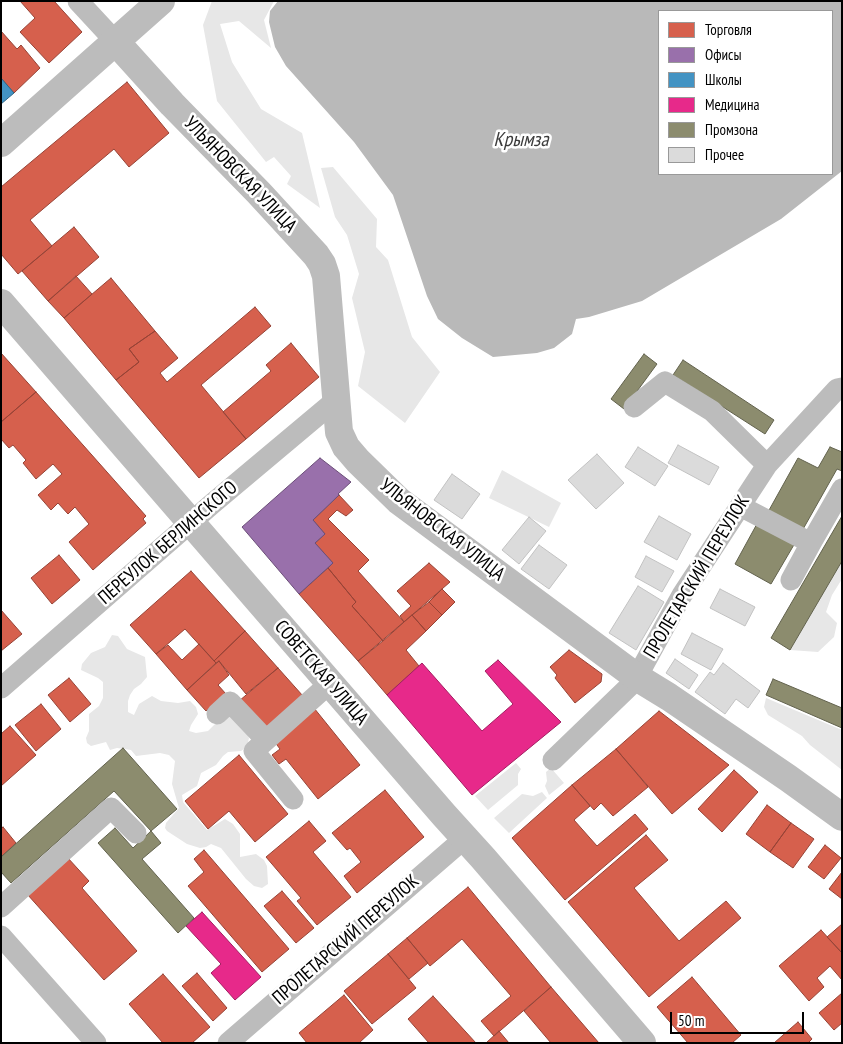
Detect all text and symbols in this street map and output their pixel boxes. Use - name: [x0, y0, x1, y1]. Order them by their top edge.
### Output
- legend: [658, 10, 833, 175]
- text: Торговля: [705, 20, 752, 39]
- text: Офисы: [705, 45, 741, 64]
- text: Школы: [705, 70, 742, 89]
- text: Медицина: [705, 95, 759, 114]
- street label: УЛЬЯНОВСКАЯ УЛИЦА: [179, 112, 301, 238]
- text: Промзона: [705, 120, 758, 139]
- water label: Крымза: [494, 128, 548, 152]
- text: Прочее: [705, 145, 744, 164]
- street label: УЛЬЯНОВСКАЯ УЛИЦА: [375, 474, 509, 586]
- street label: ПЕРЕУЛОК БЕРЛИНСКОГО: [94, 476, 242, 610]
- street label: ПРОЛЕТАРСКИЙ ПЕРЕУЛОК: [639, 491, 755, 663]
- street label: СОВЕТСКАЯ УЛИЦА: [269, 616, 373, 730]
- street label: ПРОЛЕТАРСКИЙ ПЕРЕУЛОК: [268, 870, 424, 1010]
- scale bar: [673, 1002, 807, 1034]
- text: 50 m: [678, 1011, 704, 1030]

